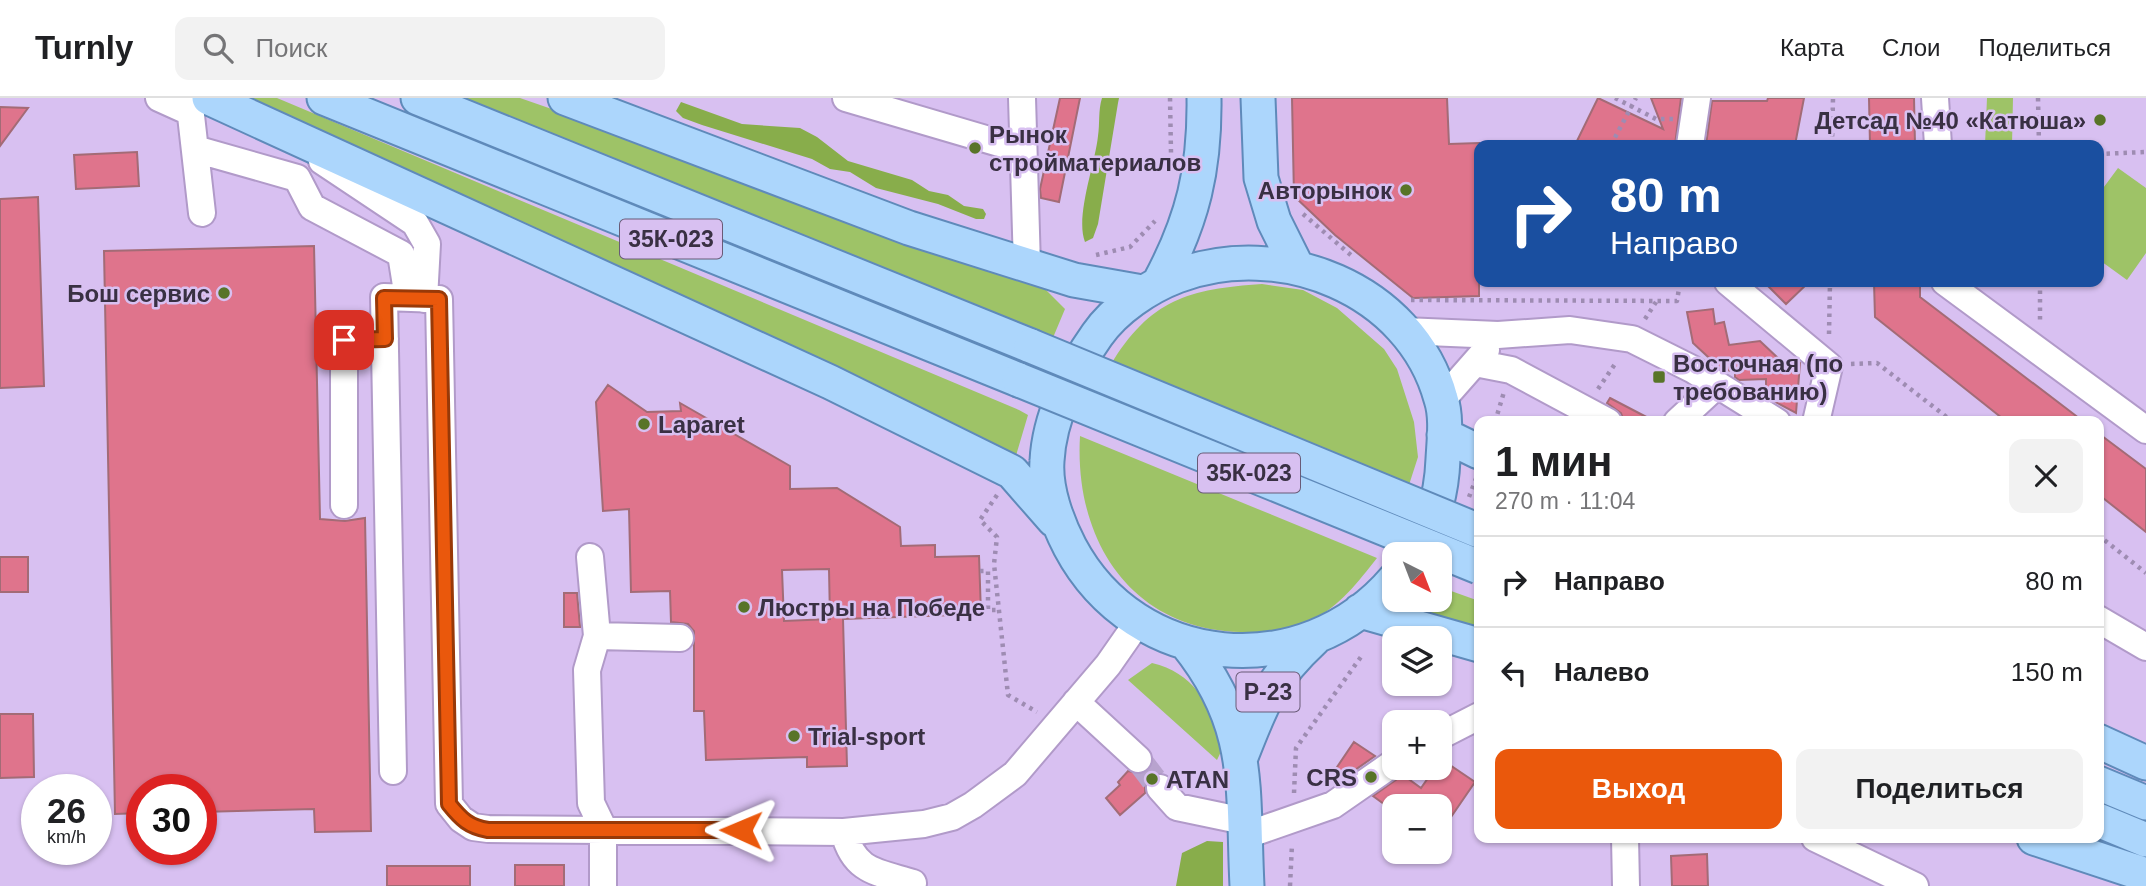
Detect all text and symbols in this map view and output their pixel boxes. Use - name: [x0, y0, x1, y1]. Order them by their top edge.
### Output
- search box: [175, 17, 665, 80]
- text: Turnly: [35, 29, 133, 66]
- icon: search: [199, 29, 237, 67]
- text: Поиск: [255, 33, 327, 63]
- text: Карта: [1780, 34, 1844, 61]
- text: Слои: [1882, 34, 1940, 61]
- text: Поделиться: [1978, 34, 2111, 61]
- place label: Детсад №40 «Катюша»: [1815, 107, 2086, 134]
- marker: Детсад №40 «Катюша»: [2092, 112, 2108, 128]
- place label: Рынок стройматериалов: [989, 121, 1201, 176]
- marker: Рынок стройматериалов: [967, 140, 983, 156]
- icon: right: [1495, 168, 1586, 259]
- text: 80 m: [1610, 168, 1722, 222]
- place label: Авторынок: [1258, 177, 1393, 204]
- marker: Авторынок: [1398, 182, 1414, 198]
- road number: 35К-023: [620, 220, 722, 258]
- text: Направо: [1610, 225, 1738, 261]
- place label: Бош сервис: [67, 280, 210, 307]
- marker: Бош сервис: [216, 285, 232, 301]
- pin: [314, 310, 374, 370]
- icon: arrive: [325, 321, 363, 359]
- place label: Восточная (по требованию): [1673, 350, 1843, 405]
- marker: Восточная (по требованию): [1651, 369, 1667, 385]
- place label: Laparet: [658, 411, 745, 438]
- marker: Laparet: [636, 416, 652, 432]
- text: 1 мин: [1495, 438, 1612, 485]
- button: close: [2009, 439, 2083, 513]
- road number: 35К-023: [1198, 454, 1300, 492]
- text: 270 m · 11:04: [1495, 488, 1635, 514]
- north arrow: [1382, 542, 1452, 612]
- map controls: [1382, 542, 1452, 864]
- icon: right: [1495, 563, 1533, 601]
- text: Направо: [1554, 566, 1665, 596]
- text: 80 m: [2025, 566, 2083, 596]
- place label: Люстры на Победе: [758, 594, 985, 621]
- marker: Люстры на Победе: [736, 599, 752, 615]
- button: layers: [1382, 626, 1452, 696]
- icon: left: [1495, 654, 1533, 692]
- text: Налево: [1554, 657, 1649, 687]
- text: 150 m: [2011, 657, 2083, 687]
- road number: Р-23: [1236, 672, 1300, 712]
- button: +: [1382, 710, 1452, 780]
- place label: Trial-sport: [808, 723, 925, 750]
- marker: Trial-sport: [786, 728, 802, 744]
- button: Выход: [1495, 749, 1782, 829]
- button: Поделиться: [1796, 749, 2083, 829]
- place label: CRS: [1306, 764, 1357, 791]
- place label: ATAN: [1166, 766, 1229, 793]
- marker: CRS: [1363, 769, 1379, 785]
- marker: ATAN: [1144, 771, 1160, 787]
- speed limit sign: 30: [126, 774, 217, 865]
- text: 26: [47, 791, 86, 830]
- position arrow: [704, 793, 778, 867]
- button: −: [1382, 794, 1452, 864]
- text: km/h: [47, 827, 86, 847]

